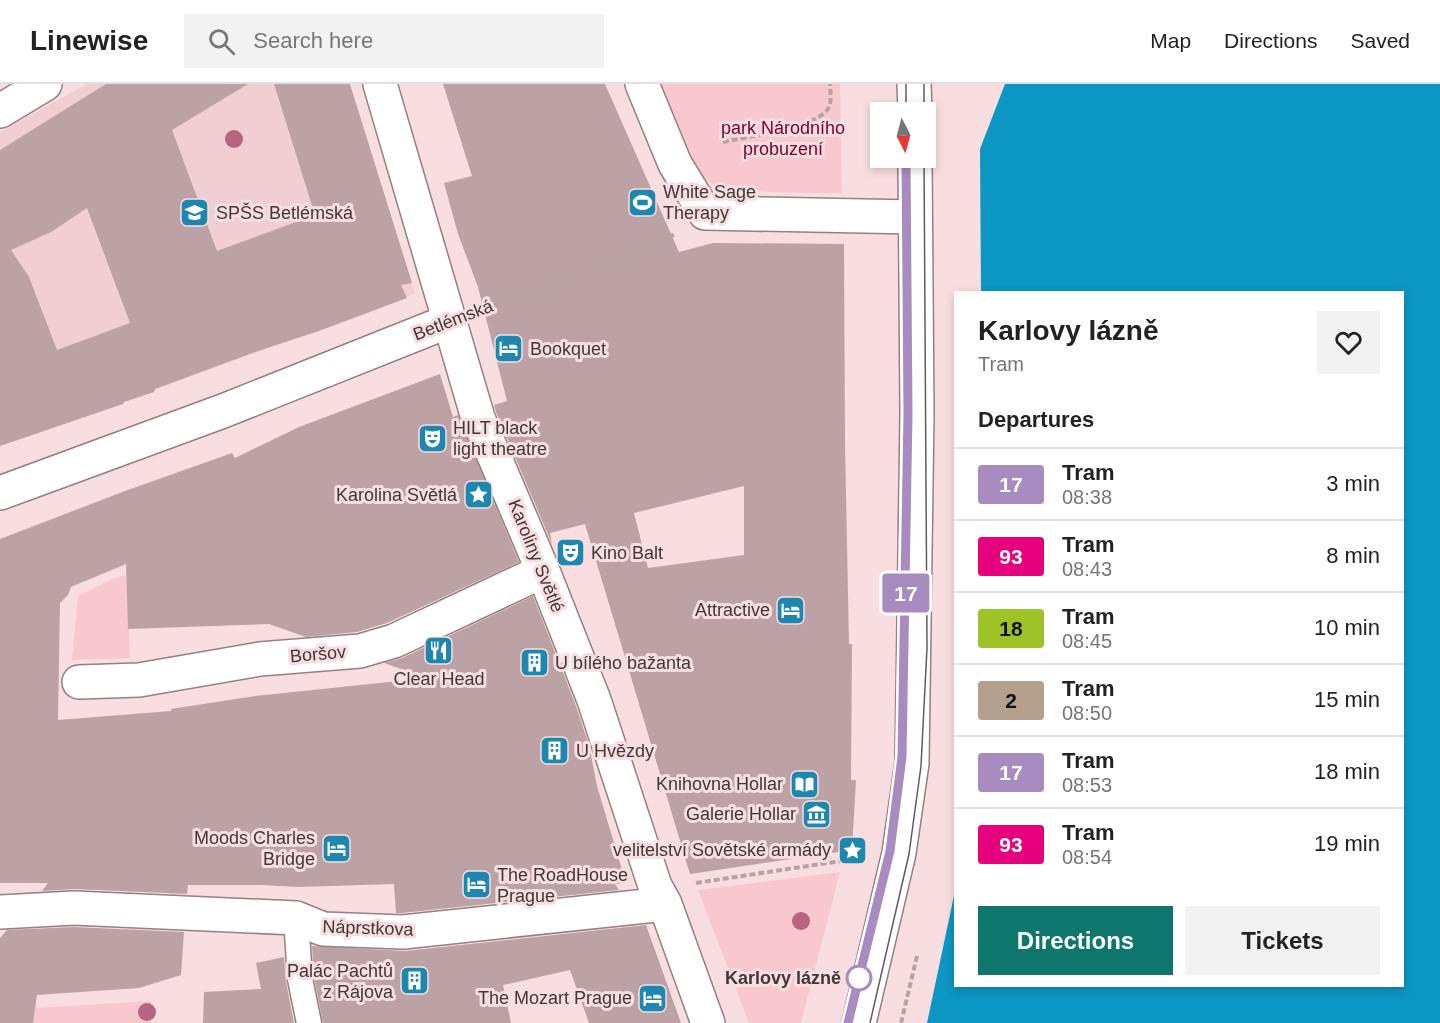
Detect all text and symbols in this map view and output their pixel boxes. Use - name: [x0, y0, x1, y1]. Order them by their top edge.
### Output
- search box: [184, 14, 604, 68]
- text: Linewise: [30, 25, 148, 56]
- icon: search: [205, 25, 238, 58]
- text: Search here: [253, 28, 373, 53]
- text: Map: [1150, 29, 1191, 52]
- text: Directions: [1224, 29, 1317, 52]
- text: Saved: [1350, 29, 1410, 52]
- north arrow: [870, 102, 936, 168]
- map controls: [870, 102, 936, 168]
- park label: park Národního probuzení: [721, 118, 845, 159]
- place label: White Sage Therapy: [663, 182, 756, 223]
- sports icon: White Sage Therapy: [626, 186, 658, 218]
- school or university icon: SPŠS Betlémská: [179, 197, 211, 229]
- place label: SPŠS Betlémská: [216, 202, 354, 223]
- street label: Betlémská: [410, 295, 497, 344]
- button: heart: [1317, 311, 1380, 374]
- text: Karlovy lázně: [978, 315, 1159, 346]
- hotel icon: Bookquet: [493, 333, 525, 365]
- place label: Bookquet: [530, 339, 606, 359]
- text: Tram: [978, 353, 1024, 375]
- text: Departures: [978, 407, 1094, 432]
- place label: HILT black light theatre: [453, 418, 547, 459]
- theatre icon: HILT black light theatre: [416, 422, 448, 454]
- text: Tram: [1062, 460, 1115, 485]
- text: 3 min: [1326, 471, 1380, 496]
- text: 17: [999, 473, 1023, 496]
- place icon: Karolina Světlá: [462, 479, 494, 511]
- place label: Karolina Světlá: [336, 485, 458, 505]
- text: 08:38: [1062, 486, 1112, 508]
- street label: Karoliny Světlé: [504, 497, 568, 615]
- text: Tram: [1062, 532, 1115, 557]
- theatre icon: Kino Balt: [554, 537, 586, 569]
- place label: Kino Balt: [591, 543, 663, 563]
- text: 8 min: [1326, 543, 1380, 568]
- text: 93: [999, 545, 1023, 568]
- text: 08:43: [1062, 558, 1112, 580]
- line badge: 17: [879, 574, 933, 612]
- text: 17: [894, 582, 918, 605]
- hotel icon: Attractive: [775, 594, 807, 626]
- place label: Attractive: [695, 600, 770, 620]
- text: Tram: [1062, 604, 1115, 629]
- text: 10 min: [1314, 615, 1380, 640]
- text: 18: [999, 617, 1023, 640]
- text: 08:45: [1062, 630, 1112, 652]
- restaurant icon: Clear Head: [423, 634, 455, 666]
- street label: Boršov: [289, 642, 347, 666]
- building icon: U bílého bažanta: [518, 647, 550, 679]
- place label: U bílého bažanta: [555, 653, 692, 673]
- place label: Clear Head: [393, 669, 485, 689]
- text: Tram: [1062, 676, 1115, 701]
- text: 15 min: [1314, 687, 1380, 712]
- text: 2: [1005, 689, 1017, 712]
- text: 08:50: [1062, 702, 1112, 724]
- building icon: U Hvězdy: [539, 735, 571, 767]
- place label: U Hvězdy: [576, 741, 654, 761]
- text: Tram: [1062, 748, 1115, 773]
- text: 18 min: [1314, 759, 1380, 784]
- text: 17: [999, 761, 1023, 784]
- library icon: Knihovna Hollar: [788, 768, 820, 800]
- place label: Knihovna Hollar: [656, 774, 783, 794]
- text: 08:53: [1062, 774, 1112, 796]
- museum icon: Galerie Hollar: [801, 798, 833, 830]
- place label: Galerie Hollar: [686, 804, 796, 824]
- text: Tram: [1062, 820, 1115, 845]
- place label: Moods Charles Bridge: [194, 828, 315, 869]
- text: 19 min: [1314, 831, 1380, 856]
- hotel icon: Moods Charles Bridge: [320, 832, 352, 864]
- text: 93: [999, 833, 1023, 856]
- place icon: velitelství Sovětské armády: [836, 834, 868, 866]
- place label: velitelství Sovětské armády: [613, 840, 831, 860]
- text: 08:54: [1062, 846, 1112, 868]
- place label: The RoadHouse Prague: [497, 865, 628, 906]
- hotel icon: The RoadHouse Prague: [460, 869, 492, 901]
- button: Directions: [978, 906, 1173, 975]
- button: Tickets: [1185, 906, 1380, 975]
- street label: Náprstkova: [322, 916, 415, 940]
- place label: Palác Pachtů z Rájova: [287, 961, 394, 1002]
- building icon: Palác Pachtů z Rájova: [398, 965, 430, 997]
- marker: Karlovy lázně: [846, 965, 872, 991]
- place label: Karlovy lázně: [725, 968, 841, 988]
- hotel icon: The Mozart Prague: [637, 982, 669, 1014]
- place label: The Mozart Prague: [478, 988, 632, 1008]

